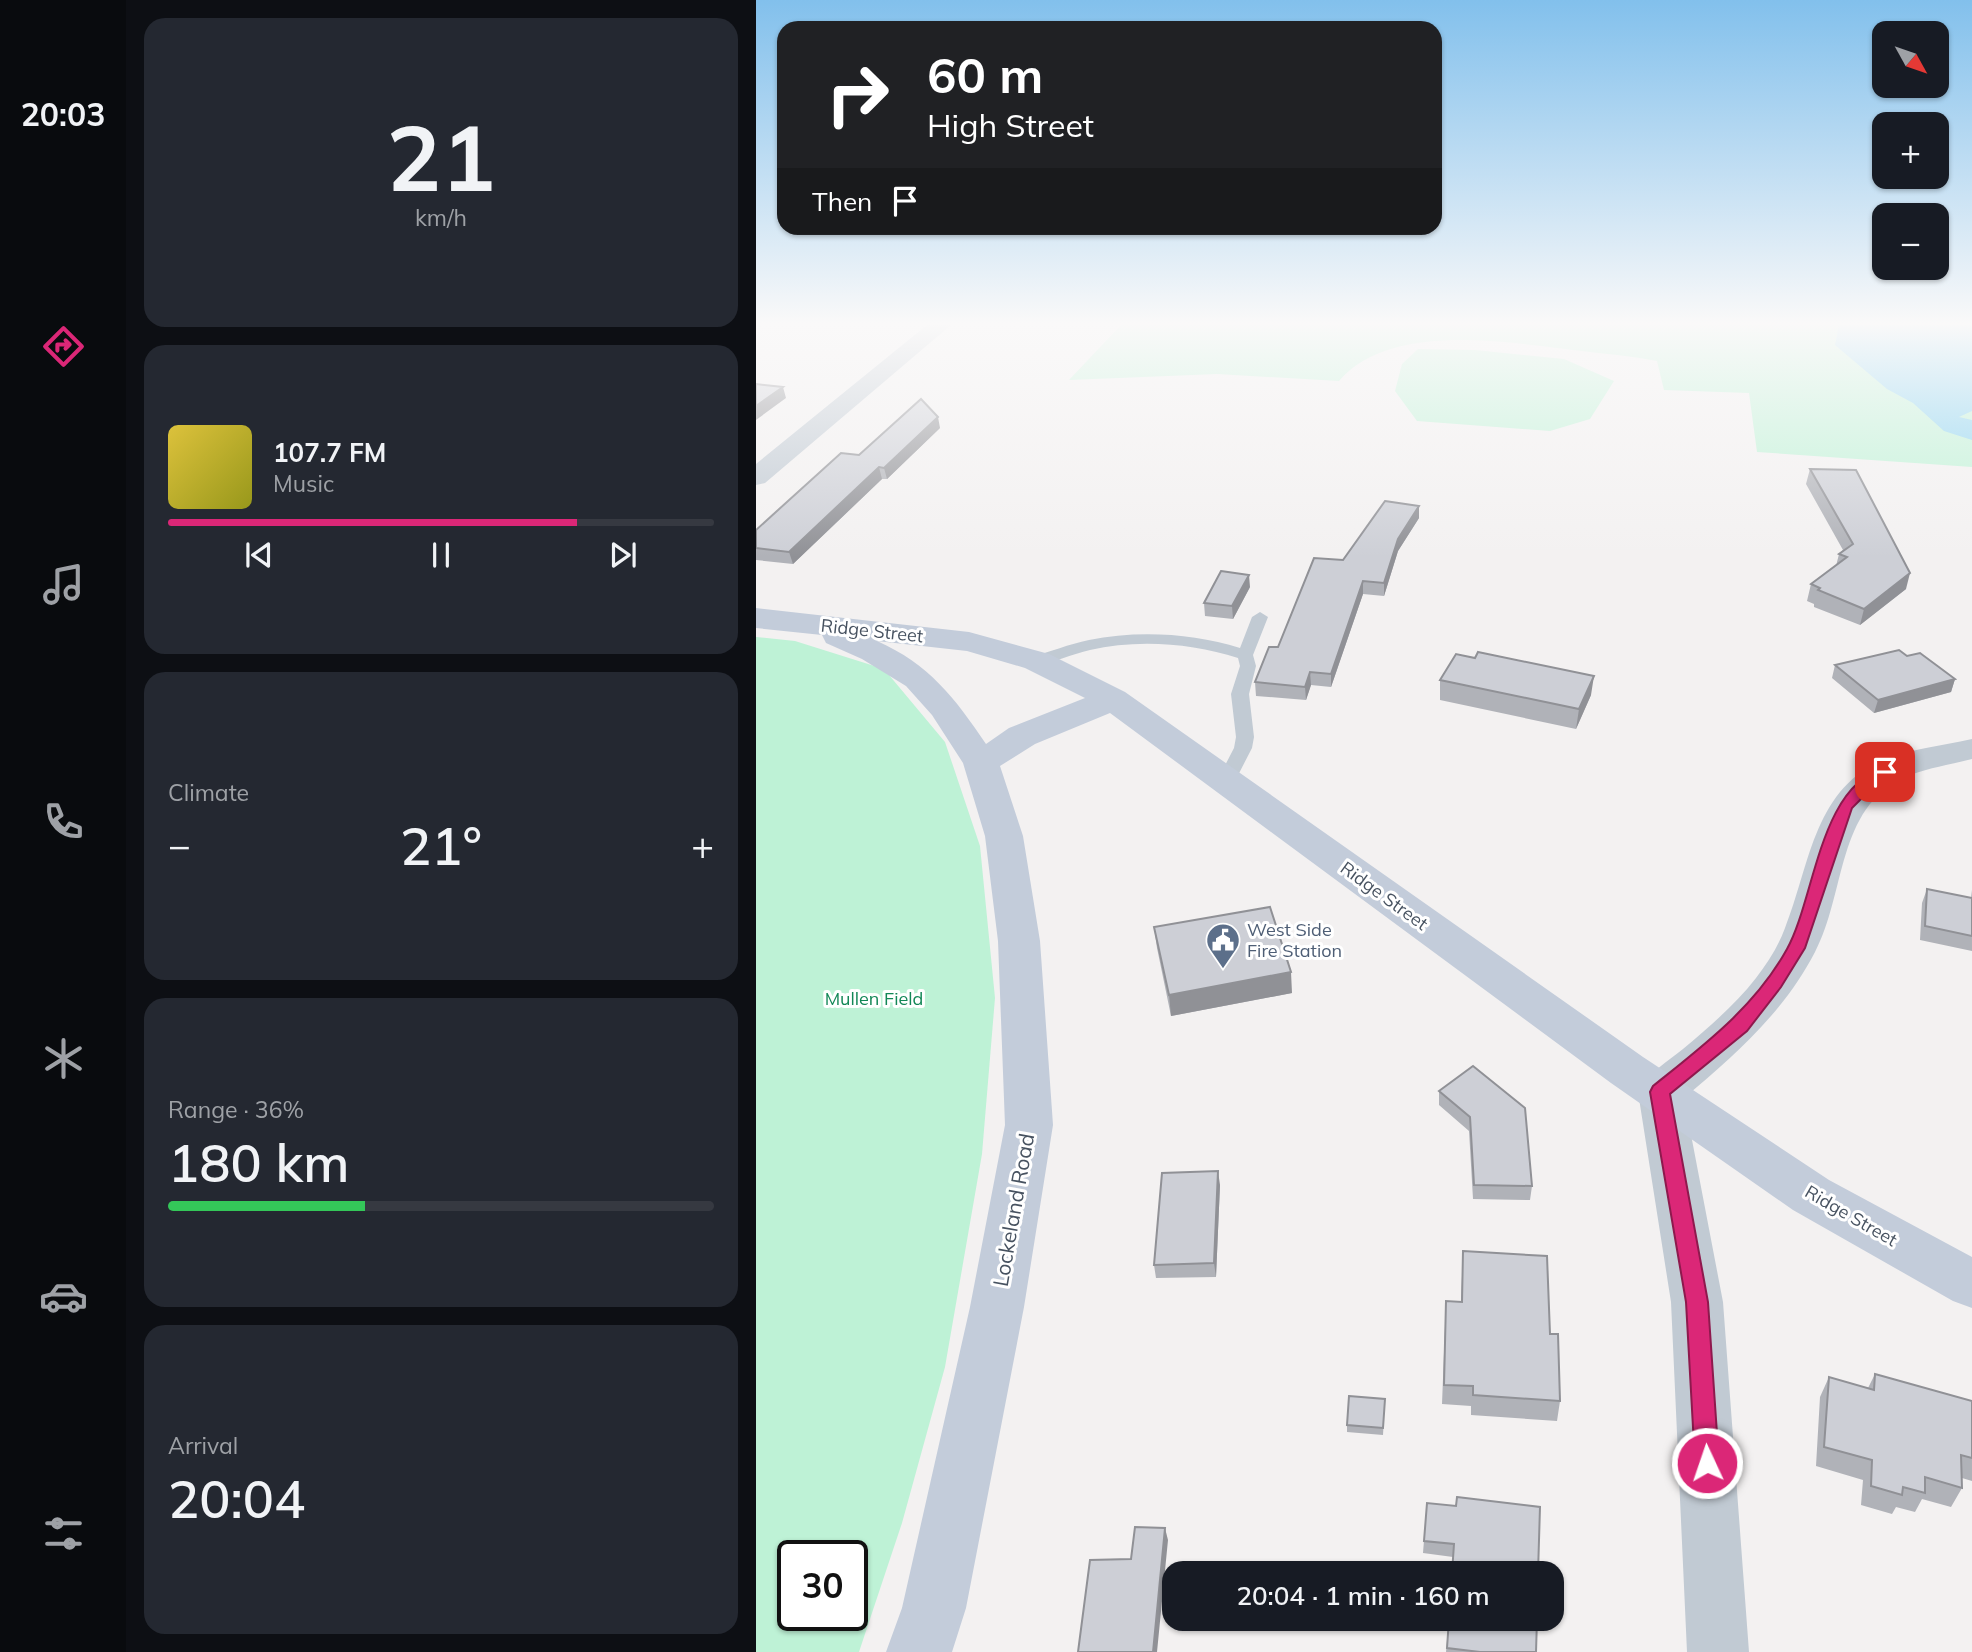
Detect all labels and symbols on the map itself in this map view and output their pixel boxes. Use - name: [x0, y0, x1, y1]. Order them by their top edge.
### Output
- north arrow: [1872, 21, 1950, 98]
- street label: Ridge Street: [820, 614, 924, 647]
- pin: [1855, 742, 1915, 802]
- street label: Ridge Street: [1336, 856, 1433, 935]
- place label: West Side Fire Station: [1247, 918, 1342, 962]
- public building icon: West Side Fire Station: [1204, 921, 1242, 970]
- park label: Mullen Field: [825, 987, 923, 1010]
- street label: Lockeland Road: [987, 1131, 1039, 1288]
- street label: Ridge Street: [1801, 1180, 1901, 1251]
- position arrow: [1670, 1426, 1744, 1500]
- speed limit sign: 30: [777, 1540, 868, 1631]

